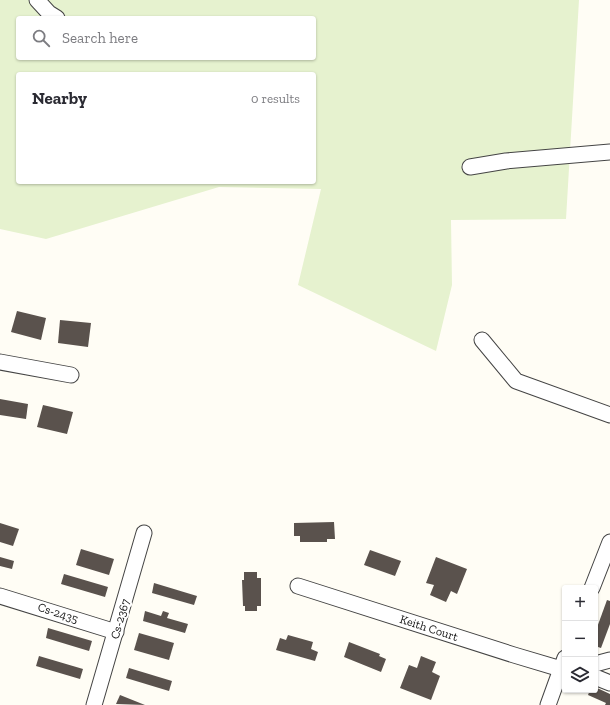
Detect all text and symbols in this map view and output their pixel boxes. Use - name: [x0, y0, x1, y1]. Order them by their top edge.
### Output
- search box: [16, 16, 316, 60]
- icon: search: [30, 27, 52, 49]
- text: Search here: [62, 29, 138, 47]
- text: Nearby: [32, 88, 87, 108]
- text: 0 results: [251, 91, 300, 106]
- map controls: [562, 585, 598, 693]
- button: +: [562, 585, 598, 621]
- street label: Cs-2367: [108, 597, 132, 641]
- street label: Cs-2435: [36, 600, 80, 626]
- street label: Keith Court: [398, 612, 460, 644]
- button: −: [562, 621, 598, 657]
- button: layers: [562, 657, 598, 693]

